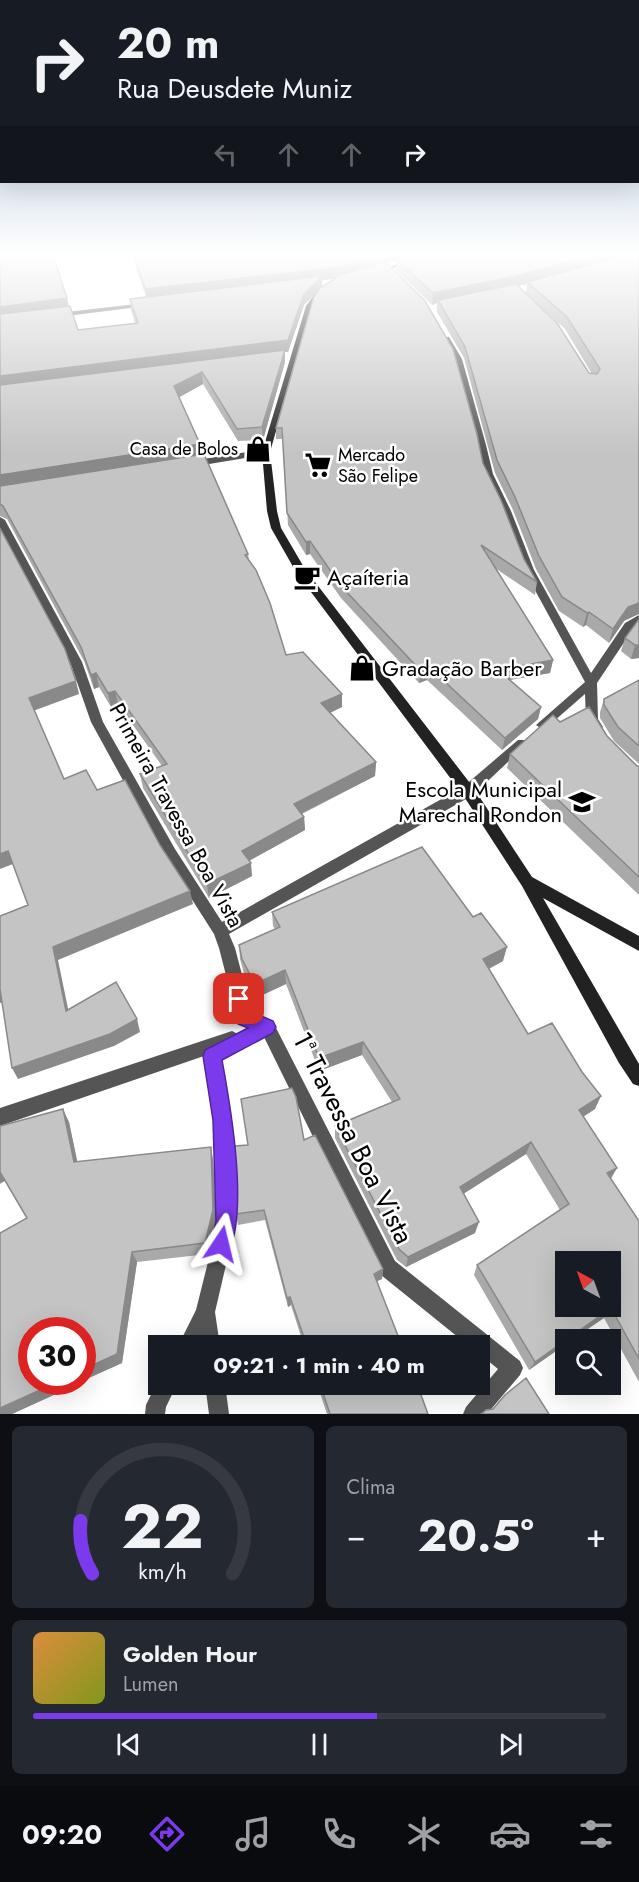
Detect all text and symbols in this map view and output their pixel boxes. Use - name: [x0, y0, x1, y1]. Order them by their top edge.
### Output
- text: 20 m: [117, 13, 219, 74]
- icon: right: [18, 24, 96, 102]
- text: Rua Deusdete Muniz: [117, 69, 352, 108]
- icon: left: [209, 138, 242, 171]
- icon: ahead: [272, 138, 305, 171]
- icon: ahead: [335, 138, 368, 171]
- icon: right: [398, 138, 431, 171]
- shop icon: Casa de Bolos: [243, 434, 273, 464]
- place label: Casa de Bolos: [130, 436, 238, 462]
- place label: Mercado São Felipe: [338, 442, 418, 489]
- supermarket icon: Mercado São Felipe: [303, 450, 333, 480]
- place label: Açaíteria: [327, 561, 409, 593]
- cafe icon: Açaíteria: [292, 562, 322, 592]
- place label: Gradação Barber: [382, 652, 542, 684]
- shop icon: Gradação Barber: [347, 653, 377, 683]
- street label: Primeira Travessa Boa Vista: [102, 697, 252, 933]
- place label: Escola Municipal Marechal Rondon: [399, 773, 562, 830]
- school or university icon: Escola Municipal Marechal Rondon: [567, 787, 597, 817]
- pin: [213, 973, 264, 1024]
- icon: arrive: [222, 982, 255, 1015]
- street label: 1ª Travessa Boa Vista: [283, 1025, 424, 1251]
- position arrow: [189, 1212, 253, 1276]
- north arrow: [555, 1251, 621, 1317]
- map controls: [555, 1251, 621, 1395]
- speed limit sign: 30: [18, 1317, 96, 1395]
- button: search: [555, 1329, 621, 1395]
- text: 09:21 · 1 min · 40 m: [213, 1349, 425, 1381]
- text: Clima: [347, 1473, 395, 1502]
- text: 22: [122, 1481, 204, 1571]
- text: 20.5°: [418, 1503, 534, 1568]
- text: −: [347, 1512, 366, 1559]
- text: +: [586, 1512, 606, 1559]
- text: km/h: [139, 1556, 187, 1587]
- text: Golden Hour: [123, 1638, 257, 1670]
- text: Lumen: [123, 1670, 179, 1699]
- icon: previous: [112, 1728, 145, 1761]
- icon: pause: [303, 1728, 336, 1761]
- icon: next: [494, 1728, 527, 1761]
- icon: directions: [146, 1813, 188, 1855]
- icon: music: [232, 1813, 274, 1855]
- icon: phone: [318, 1813, 360, 1855]
- icon: climate: [403, 1813, 445, 1855]
- icon: car: [489, 1813, 531, 1855]
- icon: filters: [575, 1813, 617, 1855]
- text: 09:20: [22, 1815, 102, 1854]

